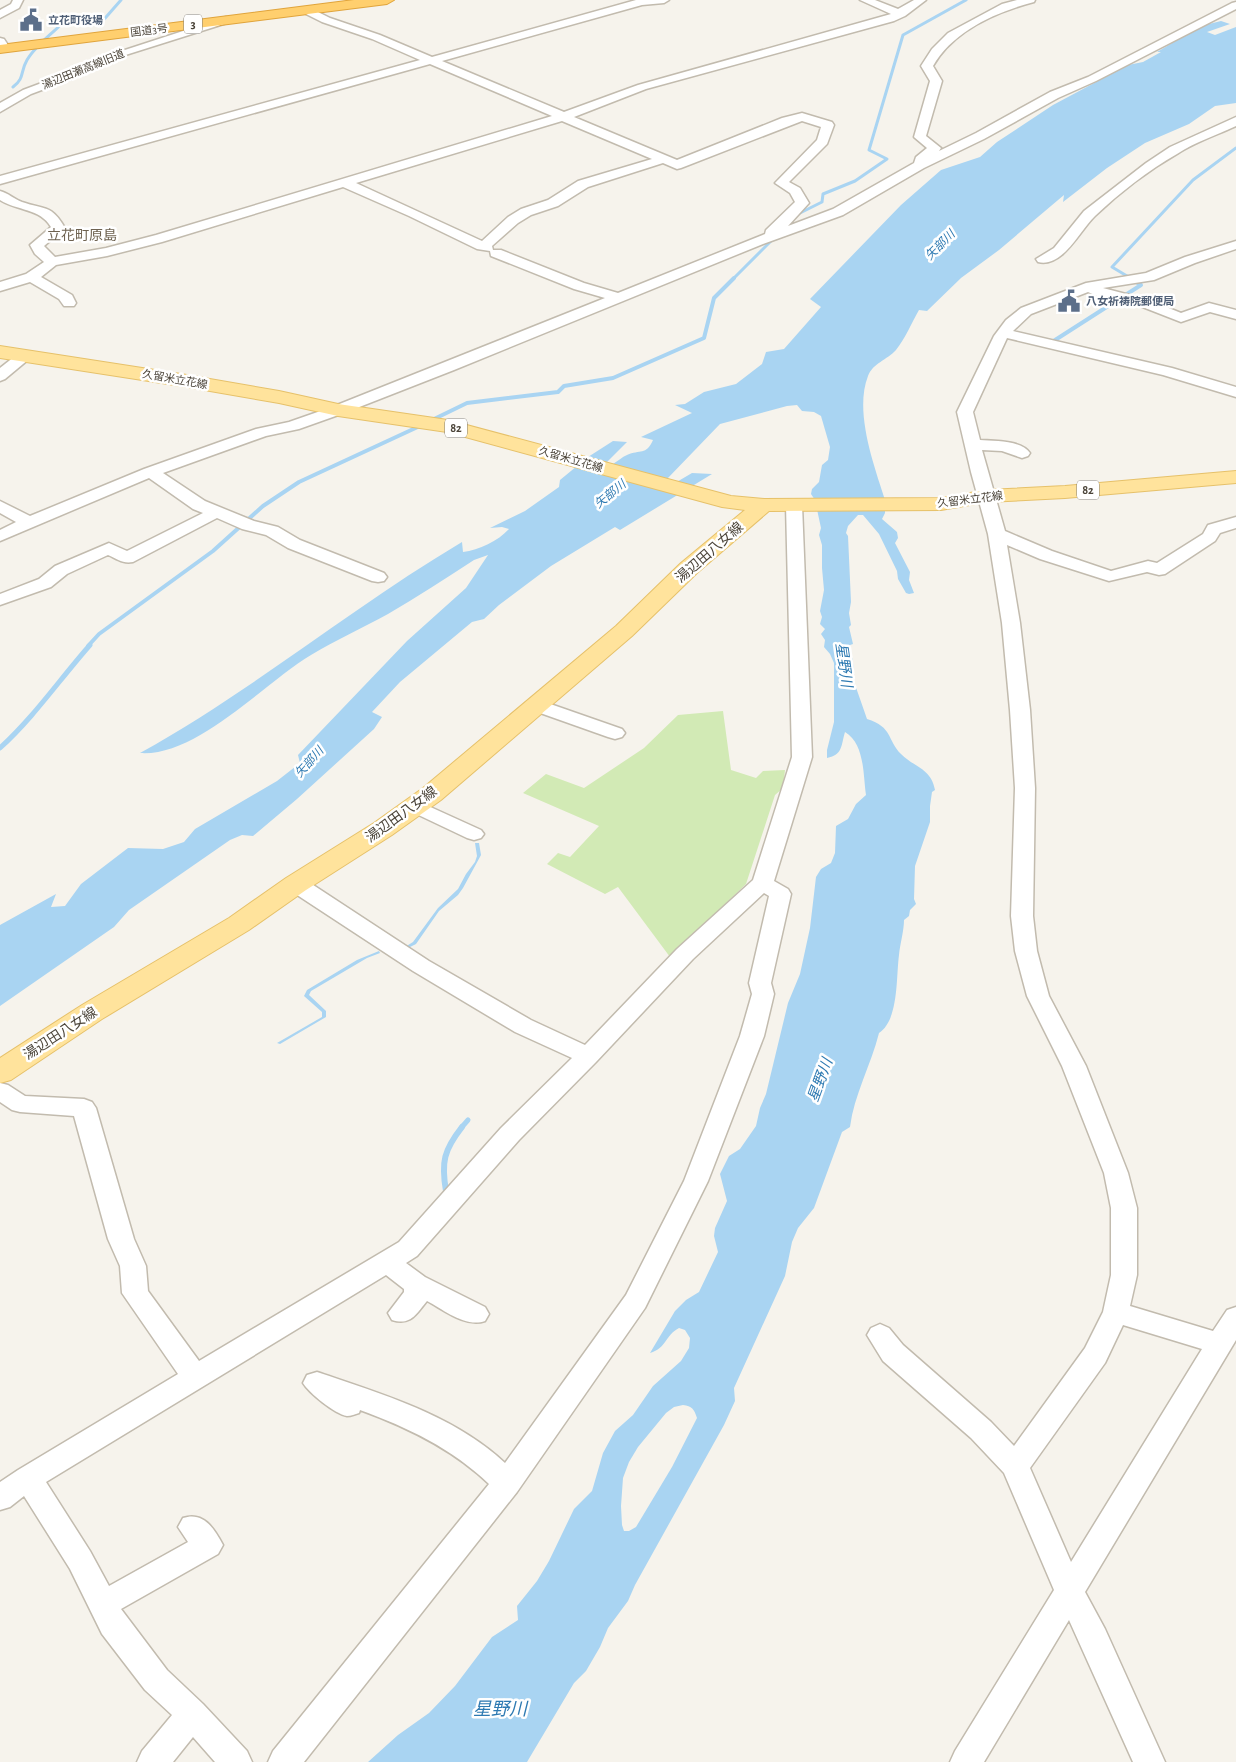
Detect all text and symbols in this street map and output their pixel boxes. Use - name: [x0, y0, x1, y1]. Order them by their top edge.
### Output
- public building icon: 立花町役場: [18, 7, 44, 33]
- place label: 立花町役場: [48, 14, 103, 26]
- road number: 3: [184, 14, 202, 34]
- street label: 国道3号: [130, 22, 168, 38]
- street label: 湯辺田瀬高線旧道: [40, 47, 126, 91]
- water label: 矢部川: [922, 226, 958, 262]
- district label: 立花町原島: [47, 228, 117, 243]
- public building icon: 八女祈祷院郵便局: [1056, 288, 1082, 314]
- place label: 八女祈祷院郵便局: [1086, 295, 1174, 307]
- street label: 久留米立花線: [141, 367, 209, 391]
- road number: 82: [445, 418, 467, 438]
- street label: 久留米立花線: [538, 444, 604, 474]
- water label: 矢部川: [592, 476, 629, 510]
- road number: 82: [1077, 480, 1099, 500]
- street label: 久留米立花線: [937, 489, 1003, 509]
- street label: 湯辺田八女線: [673, 519, 746, 586]
- water label: 星野川: [833, 642, 854, 690]
- water label: 矢部川: [292, 742, 327, 779]
- street label: 湯辺田八女線: [363, 784, 440, 845]
- street label: 湯辺田八女線: [21, 1004, 100, 1063]
- water label: 星野川: [806, 1055, 836, 1104]
- water label: 星野川: [473, 1700, 529, 1719]

